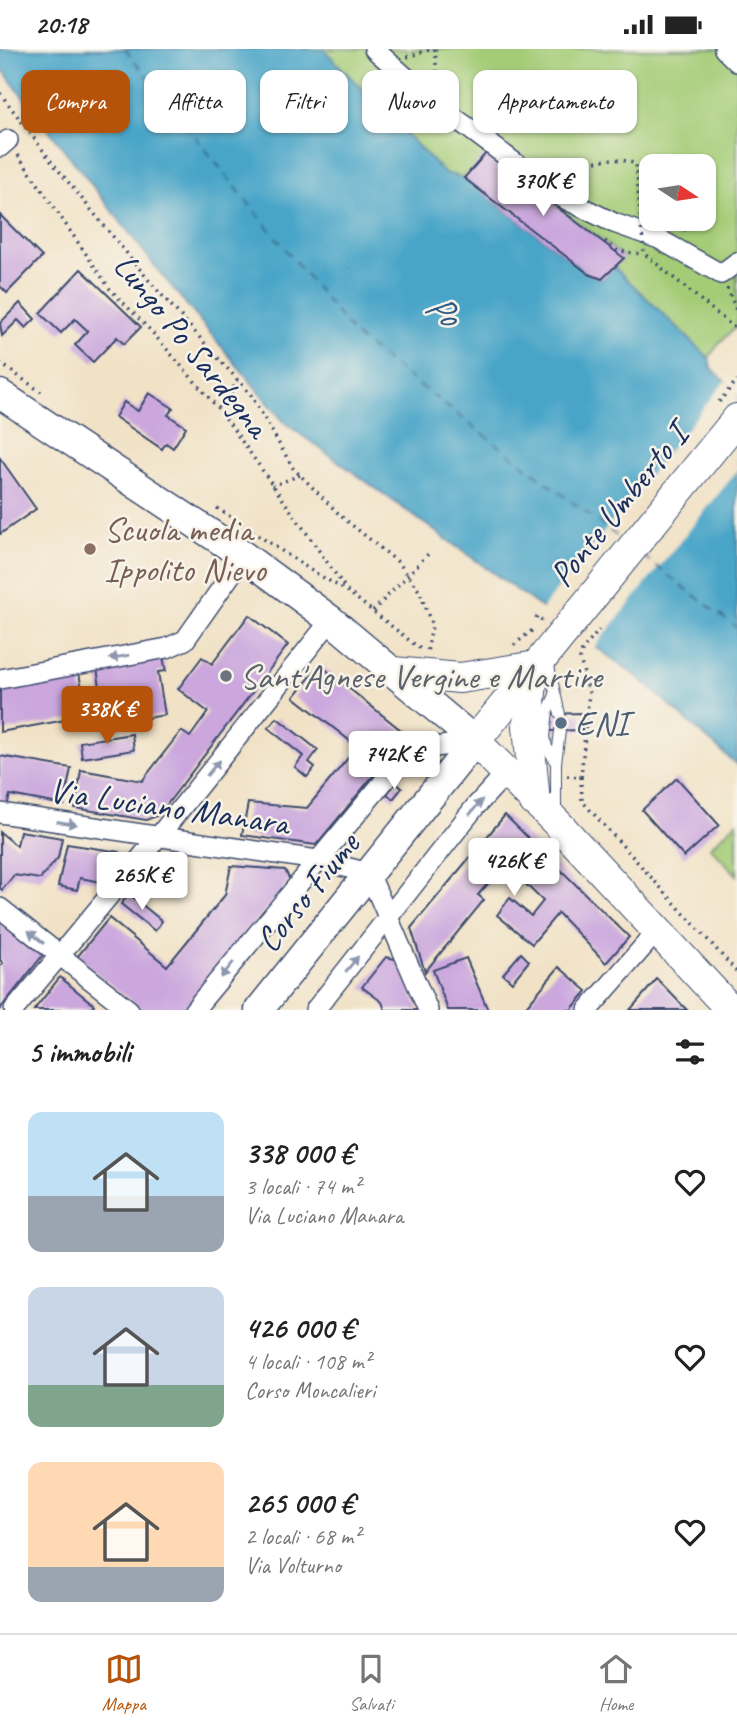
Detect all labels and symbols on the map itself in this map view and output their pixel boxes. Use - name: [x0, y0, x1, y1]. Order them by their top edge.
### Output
- north arrow: [639, 154, 716, 231]
- pin: 370K €: [486, 159, 600, 218]
- street label: Lungo Po Sardegna: [104, 244, 281, 449]
- water label: Po: [416, 282, 473, 340]
- street label: Ponte Umberto I: [539, 408, 703, 596]
- place label: Scuola media Ippolito Nievo: [104, 507, 267, 592]
- marker: Scuola media Ippolito Nievo: [82, 541, 98, 557]
- one-way arrow: [108, 652, 130, 663]
- place label: Sant'Agnese Vergine e Martire: [240, 654, 605, 699]
- marker: Sant'Agnese Vergine e Martire: [218, 668, 234, 684]
- pin: 338K €: [50, 687, 164, 746]
- place label: ENI: [575, 701, 635, 746]
- marker: ENI: [553, 715, 569, 731]
- pin: 742K €: [337, 731, 451, 791]
- one-way arrow: [205, 759, 220, 777]
- street label: Via Luciano Manara: [47, 767, 294, 846]
- one-way arrow: [468, 798, 484, 816]
- one-way arrow: [57, 818, 79, 829]
- street label: Corso Fiume: [246, 821, 371, 961]
- pin: 426K €: [457, 839, 571, 898]
- pin: 265K €: [85, 853, 199, 912]
- one-way arrow: [28, 930, 46, 945]
- one-way arrow: [344, 956, 359, 974]
- one-way arrow: [220, 961, 235, 978]

